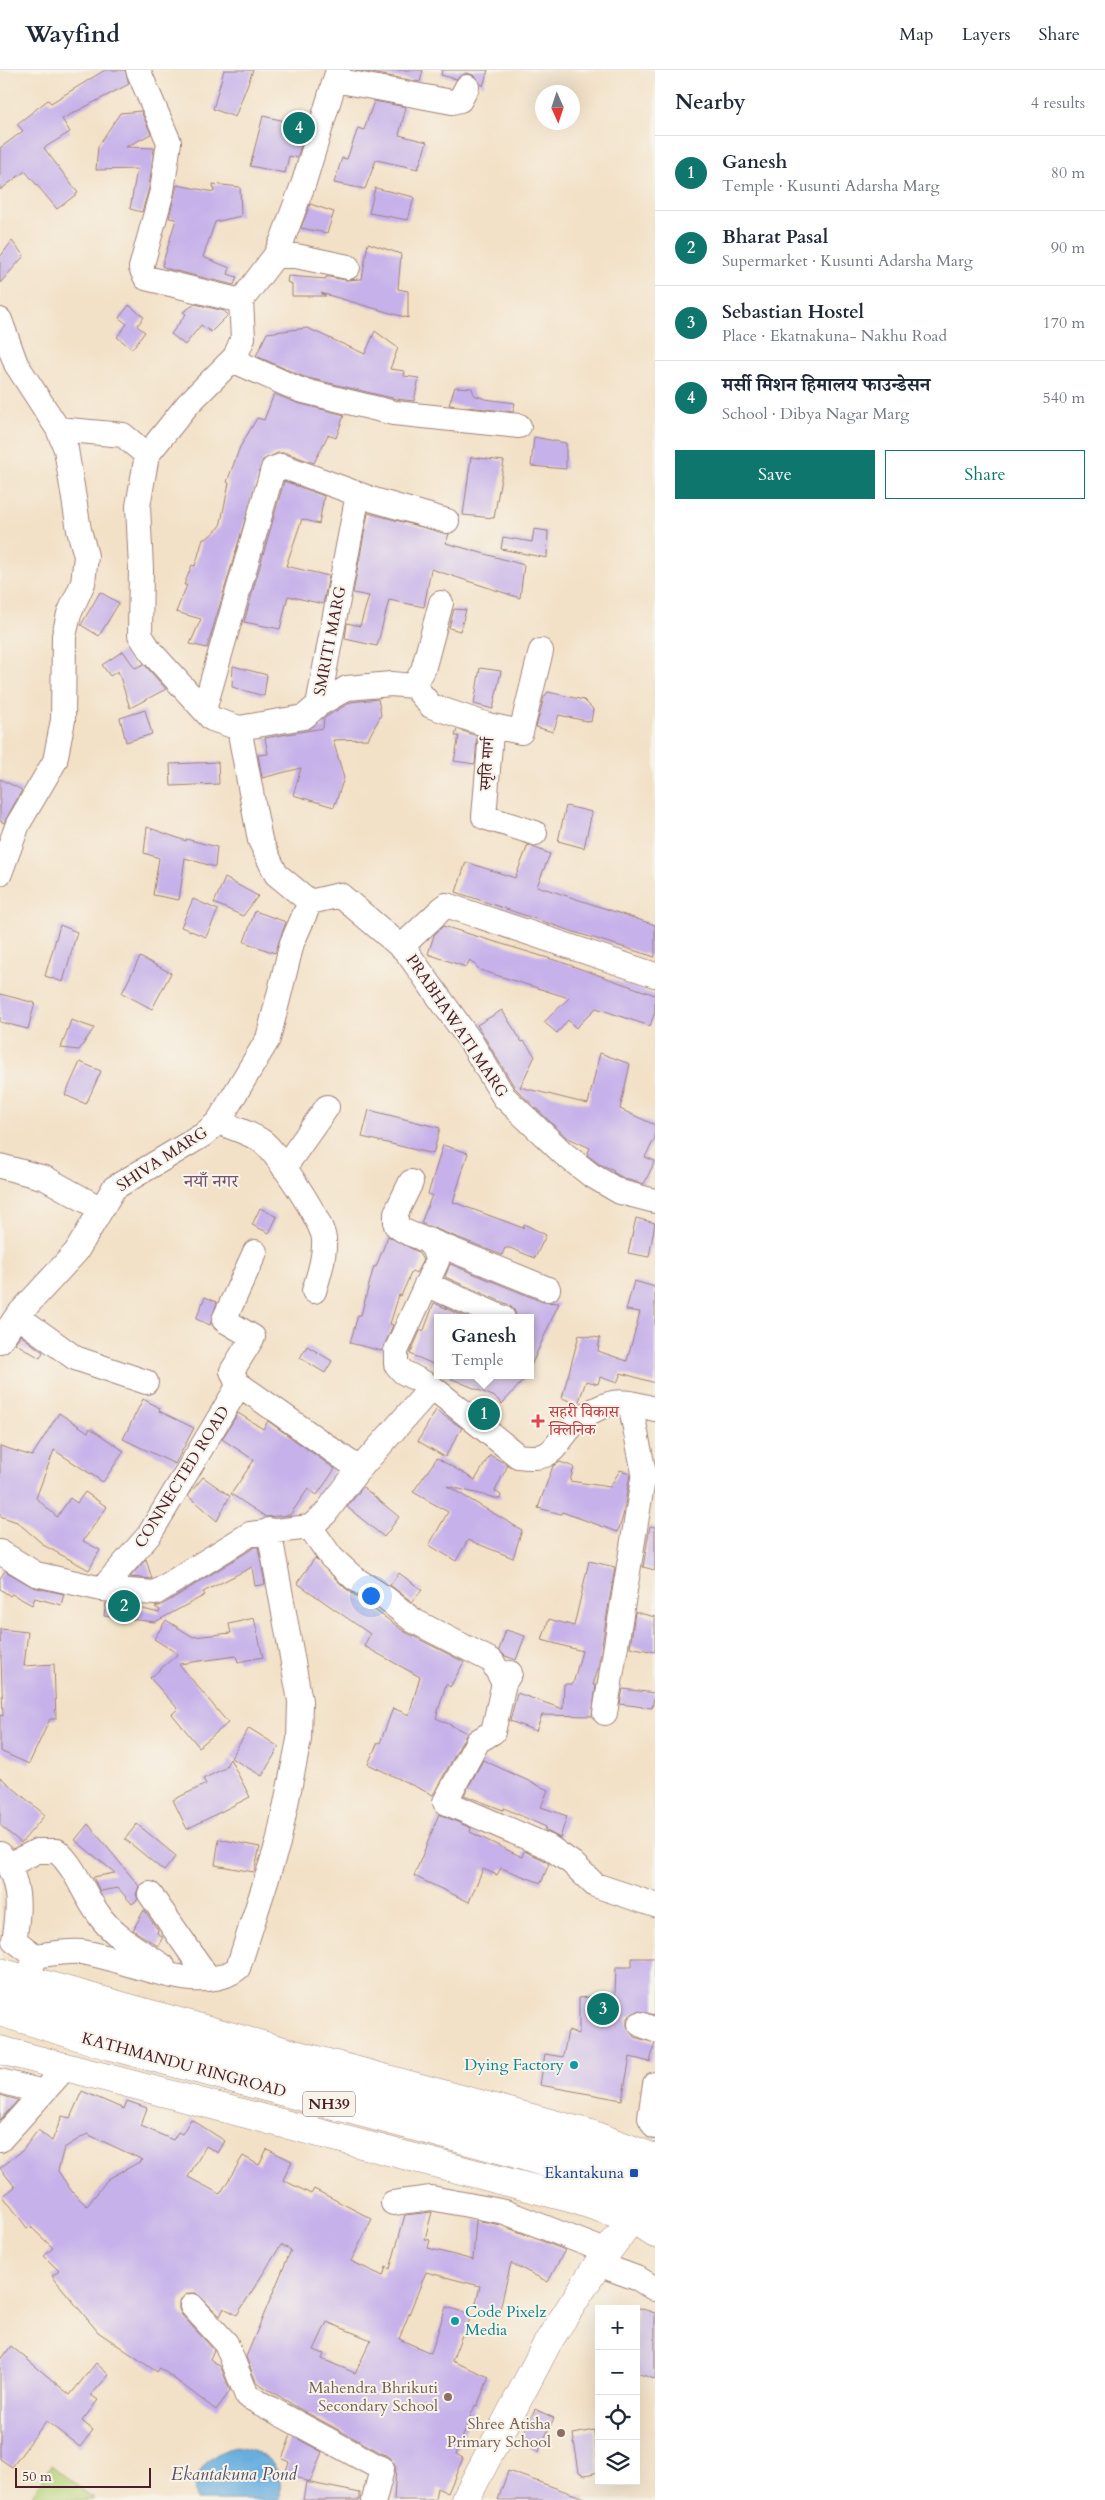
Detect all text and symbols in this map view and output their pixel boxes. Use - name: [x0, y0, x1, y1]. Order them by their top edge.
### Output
- text: Wayfind: [25, 18, 120, 51]
- text: Map: [899, 22, 934, 47]
- text: Layers: [962, 22, 1011, 47]
- text: Share: [1039, 22, 1080, 47]
- north arrow: [535, 85, 580, 130]
- text: Nearby: [675, 88, 746, 117]
- text: 4 results: [1031, 92, 1085, 114]
- pin: 4: [283, 109, 315, 147]
- text: Ganesh: [722, 149, 787, 175]
- text: 1: [687, 162, 695, 184]
- text: 80 m: [1051, 162, 1085, 184]
- text: Temple · Kusunti Adarsha Marg: [722, 175, 940, 197]
- text: Bharat Pasal: [722, 224, 828, 250]
- text: 2: [687, 237, 695, 259]
- text: 90 m: [1051, 237, 1085, 259]
- text: Supermarket · Kusunti Adarsha Marg: [722, 250, 973, 272]
- text: Sebastian Hostel: [722, 299, 864, 325]
- text: 3: [687, 312, 695, 334]
- text: 170 m: [1043, 312, 1085, 334]
- text: Place · Ekatnakuna- Nakhu Road: [722, 325, 947, 347]
- text: मर्सी मिशन हिमालय फाउन्डेसन: [722, 372, 930, 398]
- text: 4: [687, 387, 695, 409]
- text: 540 m: [1043, 387, 1085, 409]
- text: School · Dibya Nagar Marg: [722, 403, 909, 425]
- button: Save: [675, 450, 875, 499]
- button: Share: [885, 450, 1085, 499]
- street label: SMRITI MARG: [309, 584, 351, 698]
- street label: स्मृति मार्ग: [474, 735, 500, 792]
- street label: PRABHAWATI MARG: [401, 950, 513, 1102]
- street label: SHIVA MARG: [112, 1121, 212, 1197]
- district label: नयाँ नगर: [183, 1169, 239, 1194]
- popup: [434, 1314, 534, 1379]
- text: Ganesh: [451, 1323, 517, 1349]
- text: Temple: [451, 1349, 504, 1371]
- pin: 1: [468, 1395, 500, 1433]
- place label: सहरी विकास क्लिनिक: [548, 1401, 620, 1441]
- street label: CONNECTED ROAD: [129, 1402, 235, 1552]
- marker: सहरी विकास क्लिनिक: [531, 1414, 545, 1428]
- your location: [358, 1583, 384, 1609]
- pin: 2: [108, 1587, 140, 1625]
- pin: 3: [587, 1990, 619, 2028]
- street label: KATHMANDU RINGROAD: [79, 2027, 289, 2103]
- place label: Dying Factory: [464, 2054, 565, 2076]
- marker: Dying Factory: [568, 2059, 580, 2071]
- road number: NH39: [303, 2092, 355, 2116]
- place label: Ekantakuna: [544, 2162, 624, 2184]
- marker: Ekantakuna: [628, 2167, 640, 2179]
- place label: Code Pixelz Media: [465, 2301, 546, 2341]
- map controls: [595, 2305, 640, 2485]
- button: +: [595, 2305, 640, 2350]
- marker: Code Pixelz Media: [449, 2315, 461, 2327]
- button: −: [595, 2350, 640, 2395]
- place label: Mahendra Bhrikuti Secondary School: [308, 2377, 439, 2417]
- marker: Mahendra Bhrikuti Secondary School: [442, 2391, 454, 2403]
- button: locate: [595, 2395, 640, 2440]
- place label: Shree Atisha Primary School: [447, 2413, 551, 2453]
- marker: Shree Atisha Primary School: [555, 2427, 567, 2439]
- button: layers: [595, 2440, 640, 2485]
- water label: Ekantakuna Pond: [171, 2462, 298, 2487]
- scale bar: [15, 2465, 151, 2488]
- text: 50 m: [22, 2467, 52, 2486]

